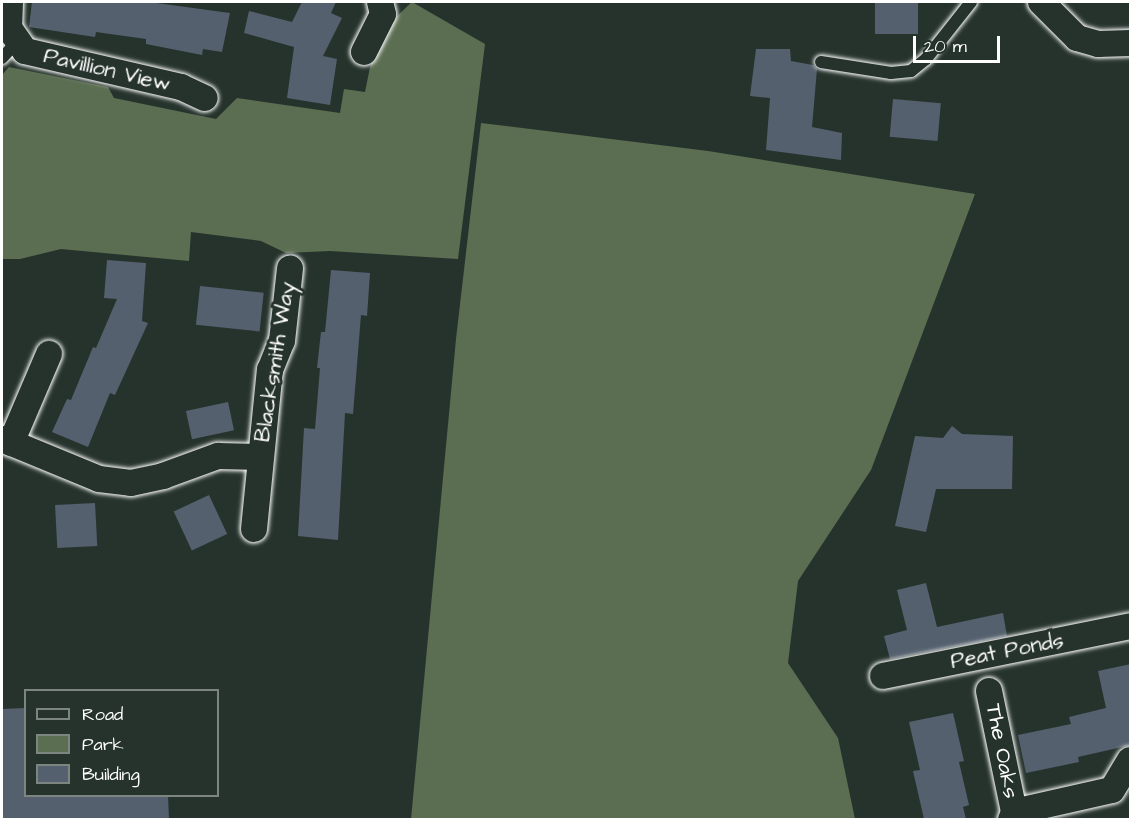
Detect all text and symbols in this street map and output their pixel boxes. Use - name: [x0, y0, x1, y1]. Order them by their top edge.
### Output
- scale bar: [916, 24, 1003, 62]
- text: 20 m: [924, 34, 967, 59]
- street label: Pavillion View: [41, 43, 173, 97]
- street label: Blacksmith Way: [249, 280, 301, 444]
- street label: Peat Ponds: [948, 627, 1066, 675]
- legend: [24, 689, 219, 797]
- street label: The Oaks: [980, 701, 1024, 801]
- text: Road: [82, 702, 123, 727]
- text: Park: [82, 732, 124, 757]
- text: Building: [82, 762, 140, 787]

